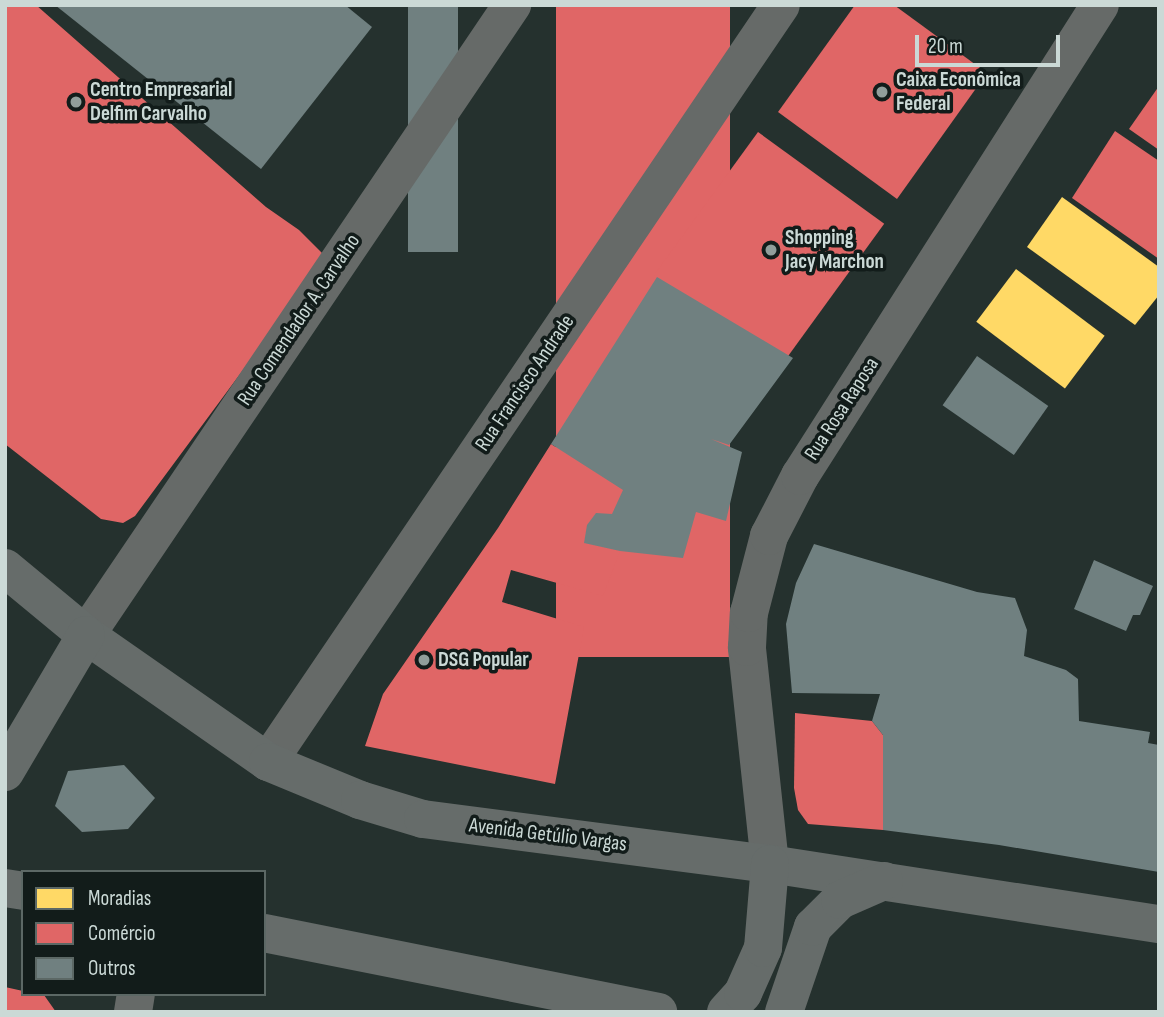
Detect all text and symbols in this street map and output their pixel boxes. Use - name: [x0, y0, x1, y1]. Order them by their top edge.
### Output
- scale bar: [919, 21, 1064, 65]
- text: 20 m: [928, 34, 963, 59]
- place label: Caixa Econômica Federal: [896, 67, 1021, 117]
- place label: Centro Empresarial Delfim Carvalho: [90, 77, 232, 127]
- marker: Caixa Econômica Federal: [874, 84, 890, 100]
- marker: Centro Empresarial Delfim Carvalho: [68, 94, 84, 110]
- place label: Shopping Jacy Marchon: [785, 225, 884, 275]
- street label: Rua Comendador A. Carvalho: [232, 230, 366, 410]
- marker: Shopping Jacy Marchon: [763, 242, 779, 258]
- street label: Rua Francisco Andrade: [470, 310, 580, 456]
- street label: Rua Rosa Raposa: [799, 353, 885, 465]
- place label: DSG Popular: [438, 647, 529, 673]
- marker: DSG Popular: [416, 652, 432, 668]
- street label: Avenida Getúlio Vargas: [468, 813, 628, 857]
- legend: [21, 870, 266, 996]
- text: Moradias: [88, 886, 151, 911]
- text: Comércio: [88, 921, 155, 946]
- text: Outros: [88, 956, 135, 981]

